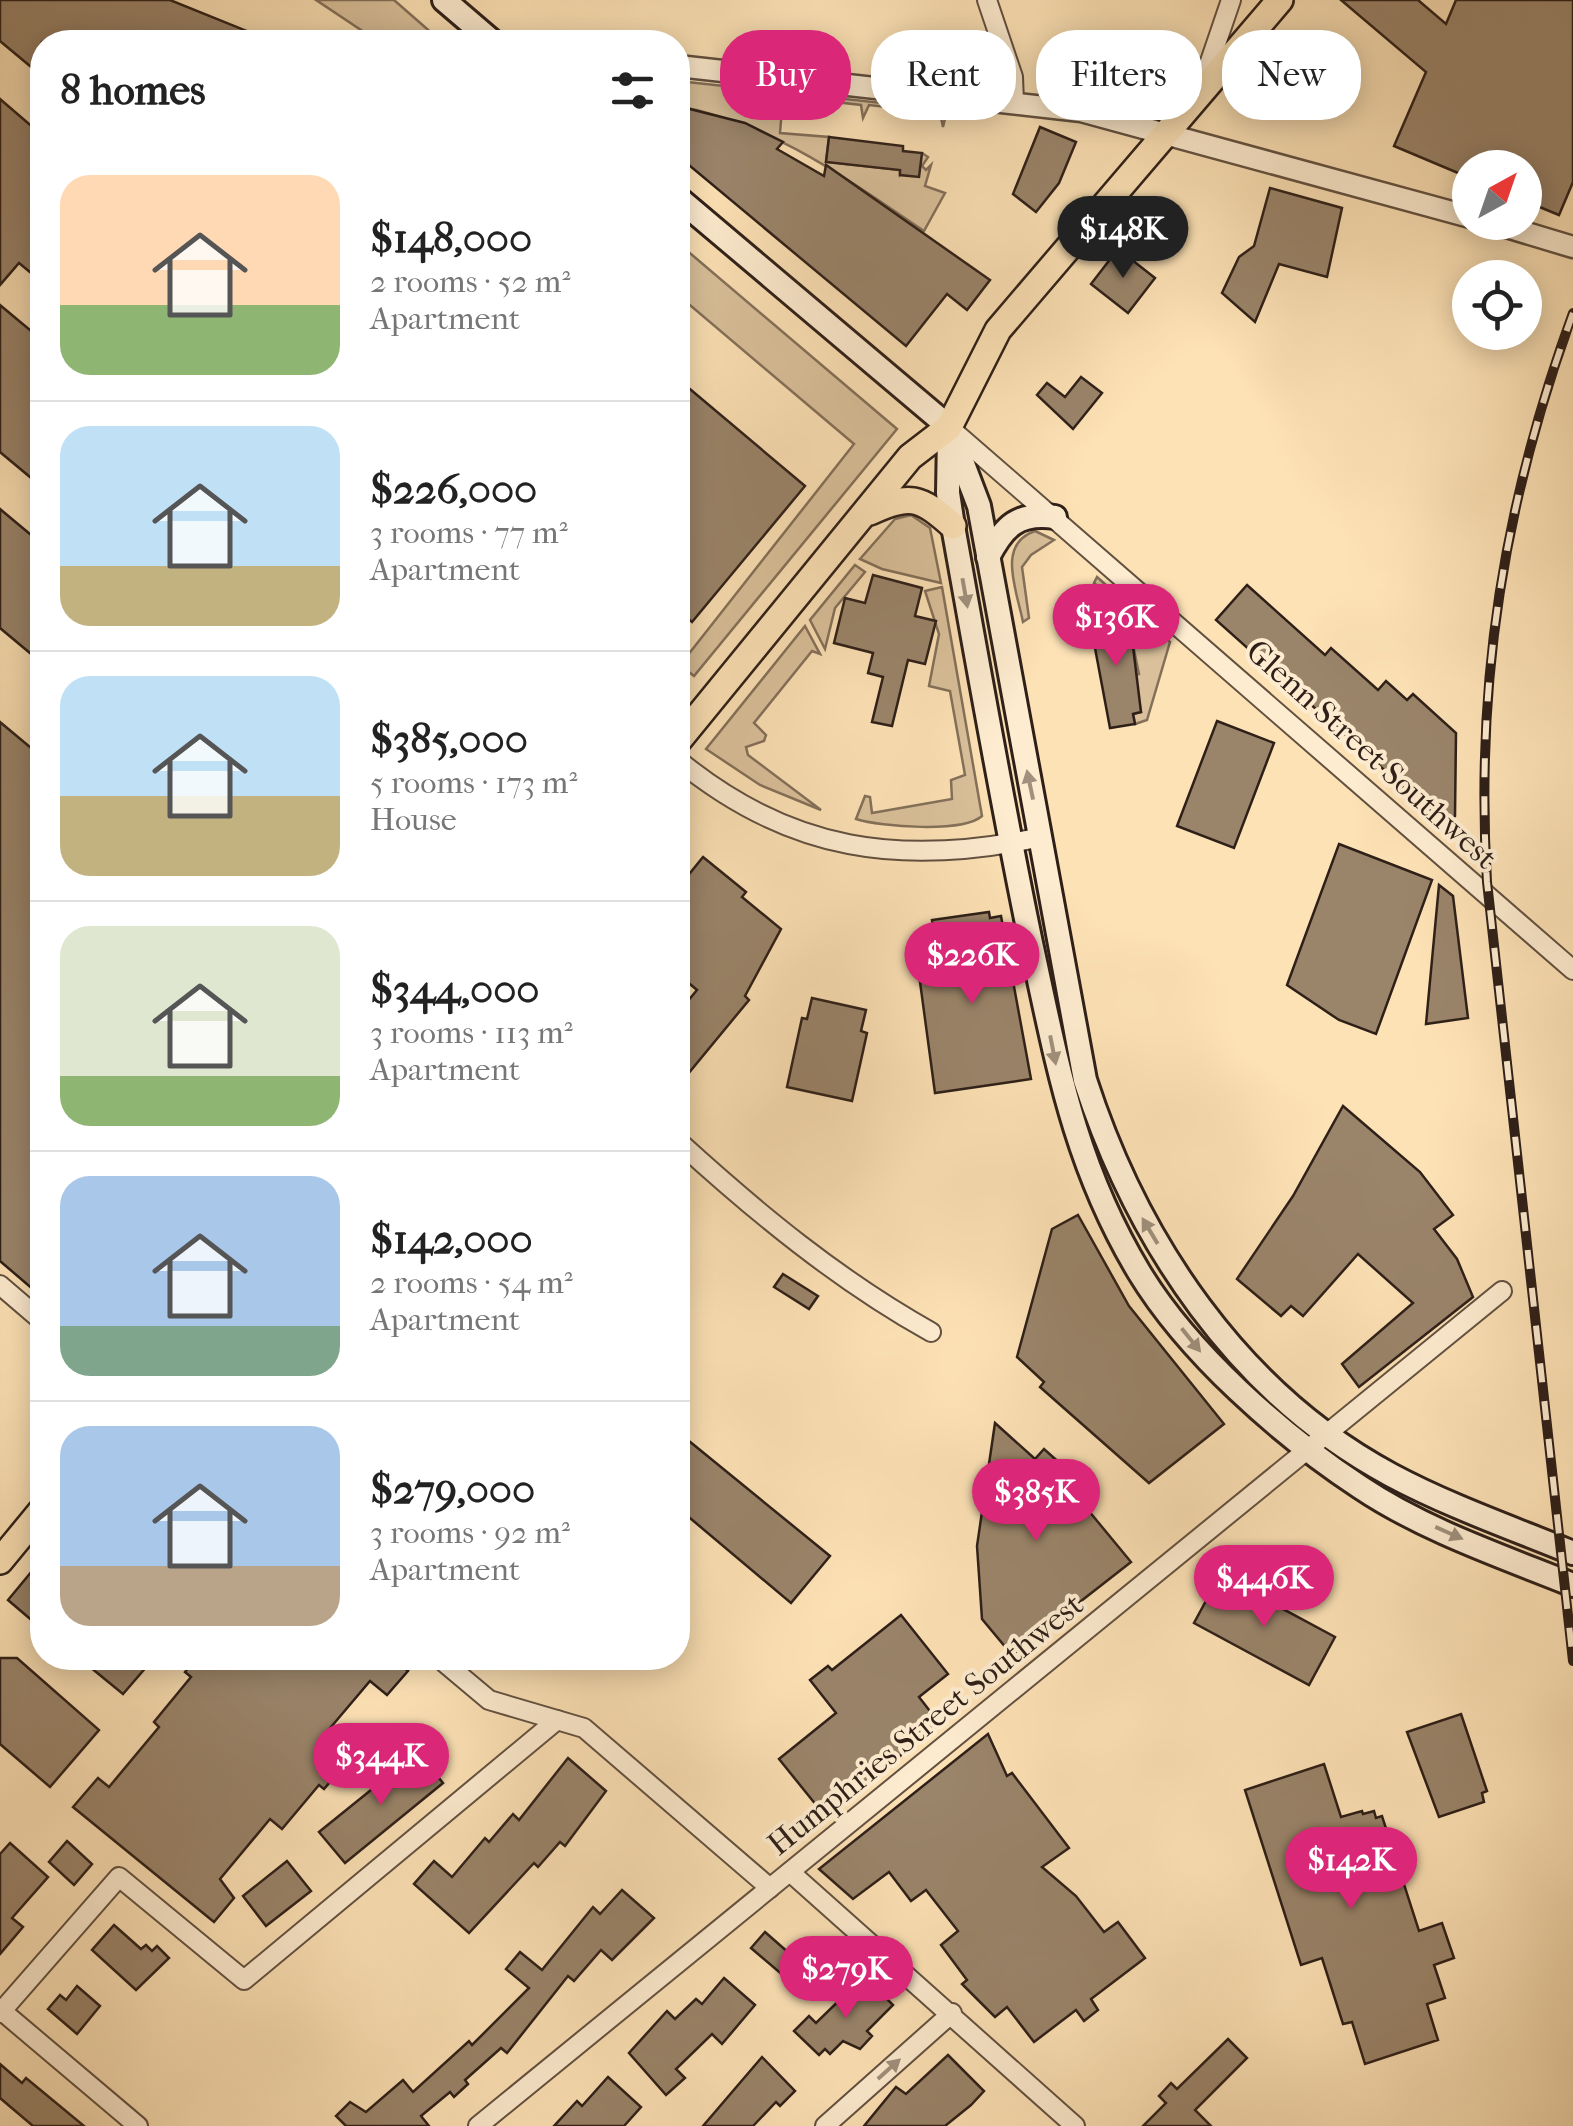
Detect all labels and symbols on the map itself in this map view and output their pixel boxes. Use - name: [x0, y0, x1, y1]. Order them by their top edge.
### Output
- north arrow: [1452, 150, 1542, 240]
- pin: $148K: [1053, 196, 1193, 281]
- one-way arrow: [958, 578, 973, 609]
- pin: $136K: [1046, 584, 1186, 669]
- street label: Glenn Street Southwest: [1239, 632, 1505, 877]
- one-way arrow: [1021, 769, 1037, 800]
- pin: $226K: [902, 922, 1042, 1007]
- one-way arrow: [1046, 1035, 1062, 1066]
- one-way arrow: [1142, 1217, 1159, 1245]
- one-way arrow: [1180, 1327, 1201, 1352]
- pin: $385K: [966, 1459, 1106, 1544]
- one-way arrow: [1434, 1525, 1464, 1541]
- pin: $446K: [1194, 1545, 1334, 1630]
- street label: Humphries Street Southwest: [760, 1585, 1091, 1863]
- pin: $344K: [311, 1723, 451, 1808]
- pin: $142K: [1281, 1827, 1421, 1912]
- pin: $279K: [776, 1936, 916, 2021]
- one-way arrow: [876, 2059, 901, 2081]

